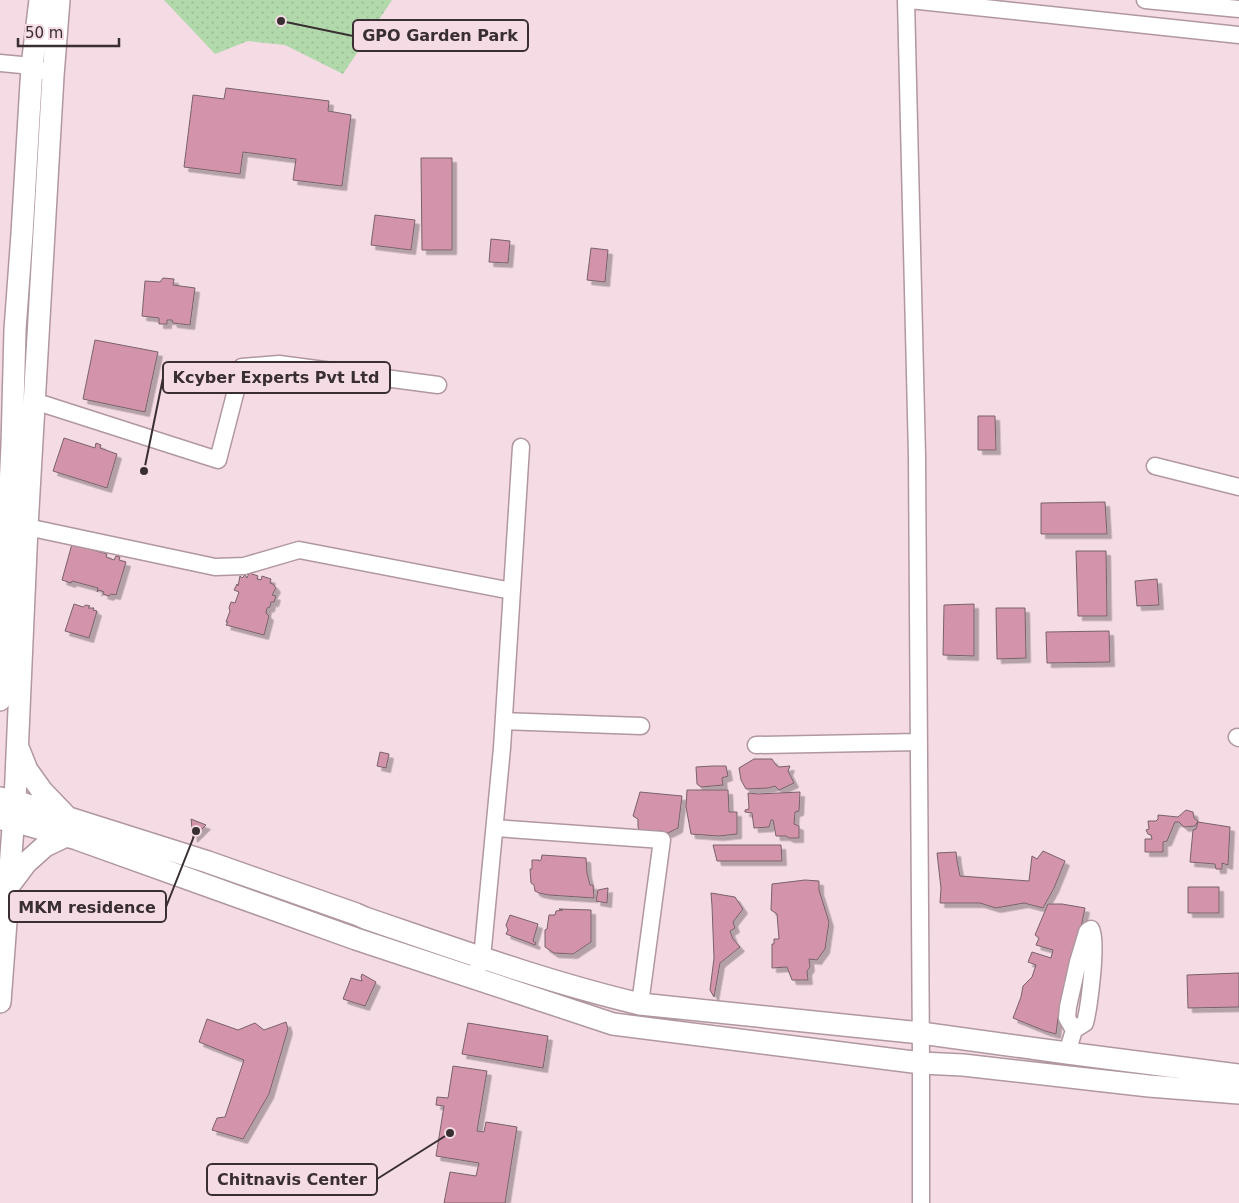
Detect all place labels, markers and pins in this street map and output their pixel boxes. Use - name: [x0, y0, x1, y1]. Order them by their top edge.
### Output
- callout: GPO Garden Park: [353, 20, 528, 51]
- callout: Kcyber Experts Pvt Ltd: [163, 362, 390, 393]
- callout: MKM residence: [9, 891, 166, 922]
- callout: Chitnavis Center: [207, 1164, 377, 1195]

